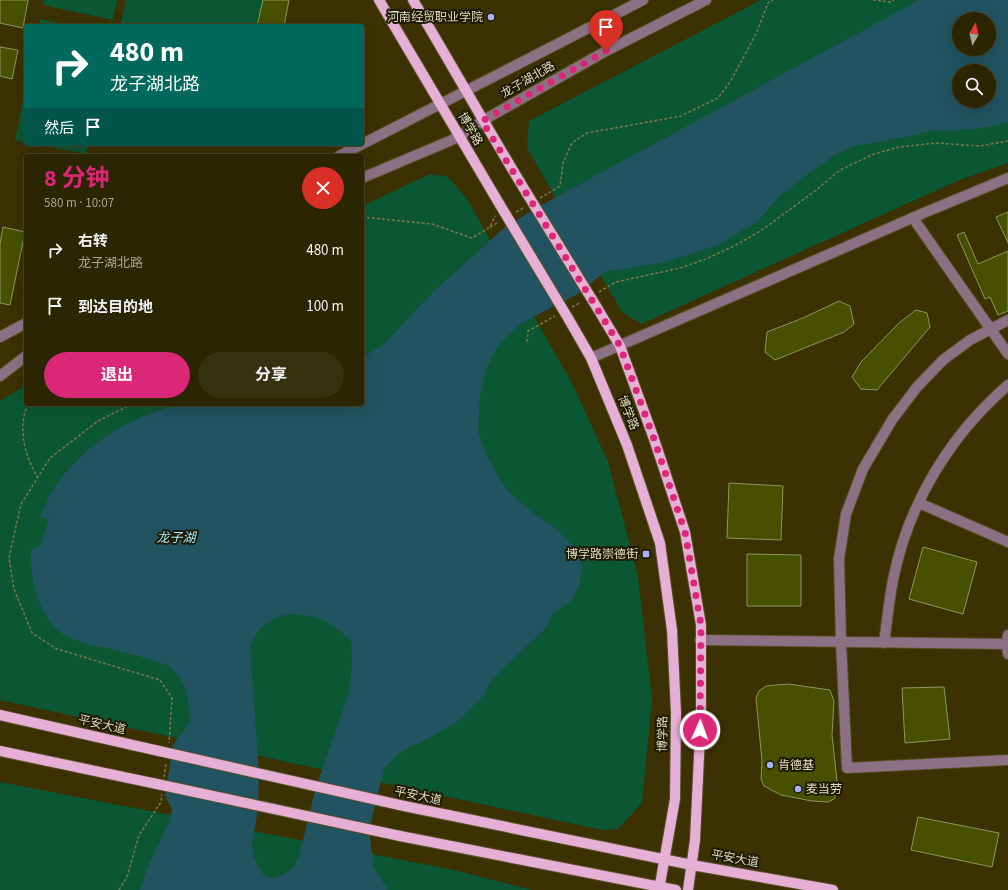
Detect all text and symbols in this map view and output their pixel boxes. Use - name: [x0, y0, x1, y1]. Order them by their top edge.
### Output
- place label: 河南经贸职业学院: [387, 9, 483, 26]
- pin: [589, 10, 623, 51]
- marker: 河南经贸职业学院: [486, 12, 496, 22]
- north arrow: [952, 12, 996, 56]
- map controls: [952, 12, 996, 108]
- icon: arrive: [595, 16, 617, 38]
- text: 480 m: [110, 32, 184, 72]
- icon: right: [44, 40, 96, 92]
- street label: 龙子湖北路: [498, 58, 558, 102]
- button: search: [952, 64, 996, 108]
- text: 龙子湖北路: [110, 72, 200, 97]
- street label: 博学路: [454, 109, 486, 149]
- icon: arrive: [82, 116, 104, 138]
- text: 然后: [44, 118, 74, 139]
- text: 8 分钟: [44, 161, 109, 196]
- button: close: [302, 167, 344, 209]
- text: 580 m · 10:07: [44, 194, 114, 212]
- text: 右转: [78, 231, 108, 252]
- icon: right: [44, 239, 66, 261]
- text: 480 m: [306, 240, 344, 261]
- text: 龙子湖北路: [78, 254, 143, 272]
- icon: arrive: [44, 295, 66, 317]
- text: 100 m: [306, 296, 344, 317]
- text: 到达目的地: [78, 297, 153, 318]
- button: 退出: [44, 352, 190, 398]
- button: 分享: [198, 352, 344, 398]
- street label: 博学路: [613, 393, 643, 433]
- water label: 龙子湖: [156, 529, 197, 547]
- place label: 博学路崇德街: [566, 546, 638, 563]
- marker: 博学路崇德街: [641, 549, 651, 559]
- position arrow: [679, 709, 721, 751]
- street label: 平安大道: [77, 711, 127, 739]
- street label: 博学路: [654, 716, 672, 752]
- place label: 肯德基: [778, 757, 814, 774]
- marker: 肯德基: [765, 760, 775, 770]
- place label: 麦当劳: [806, 781, 842, 798]
- street label: 平安大道: [393, 783, 443, 809]
- marker: 麦当劳: [793, 784, 803, 794]
- street label: 平安大道: [710, 846, 760, 872]

